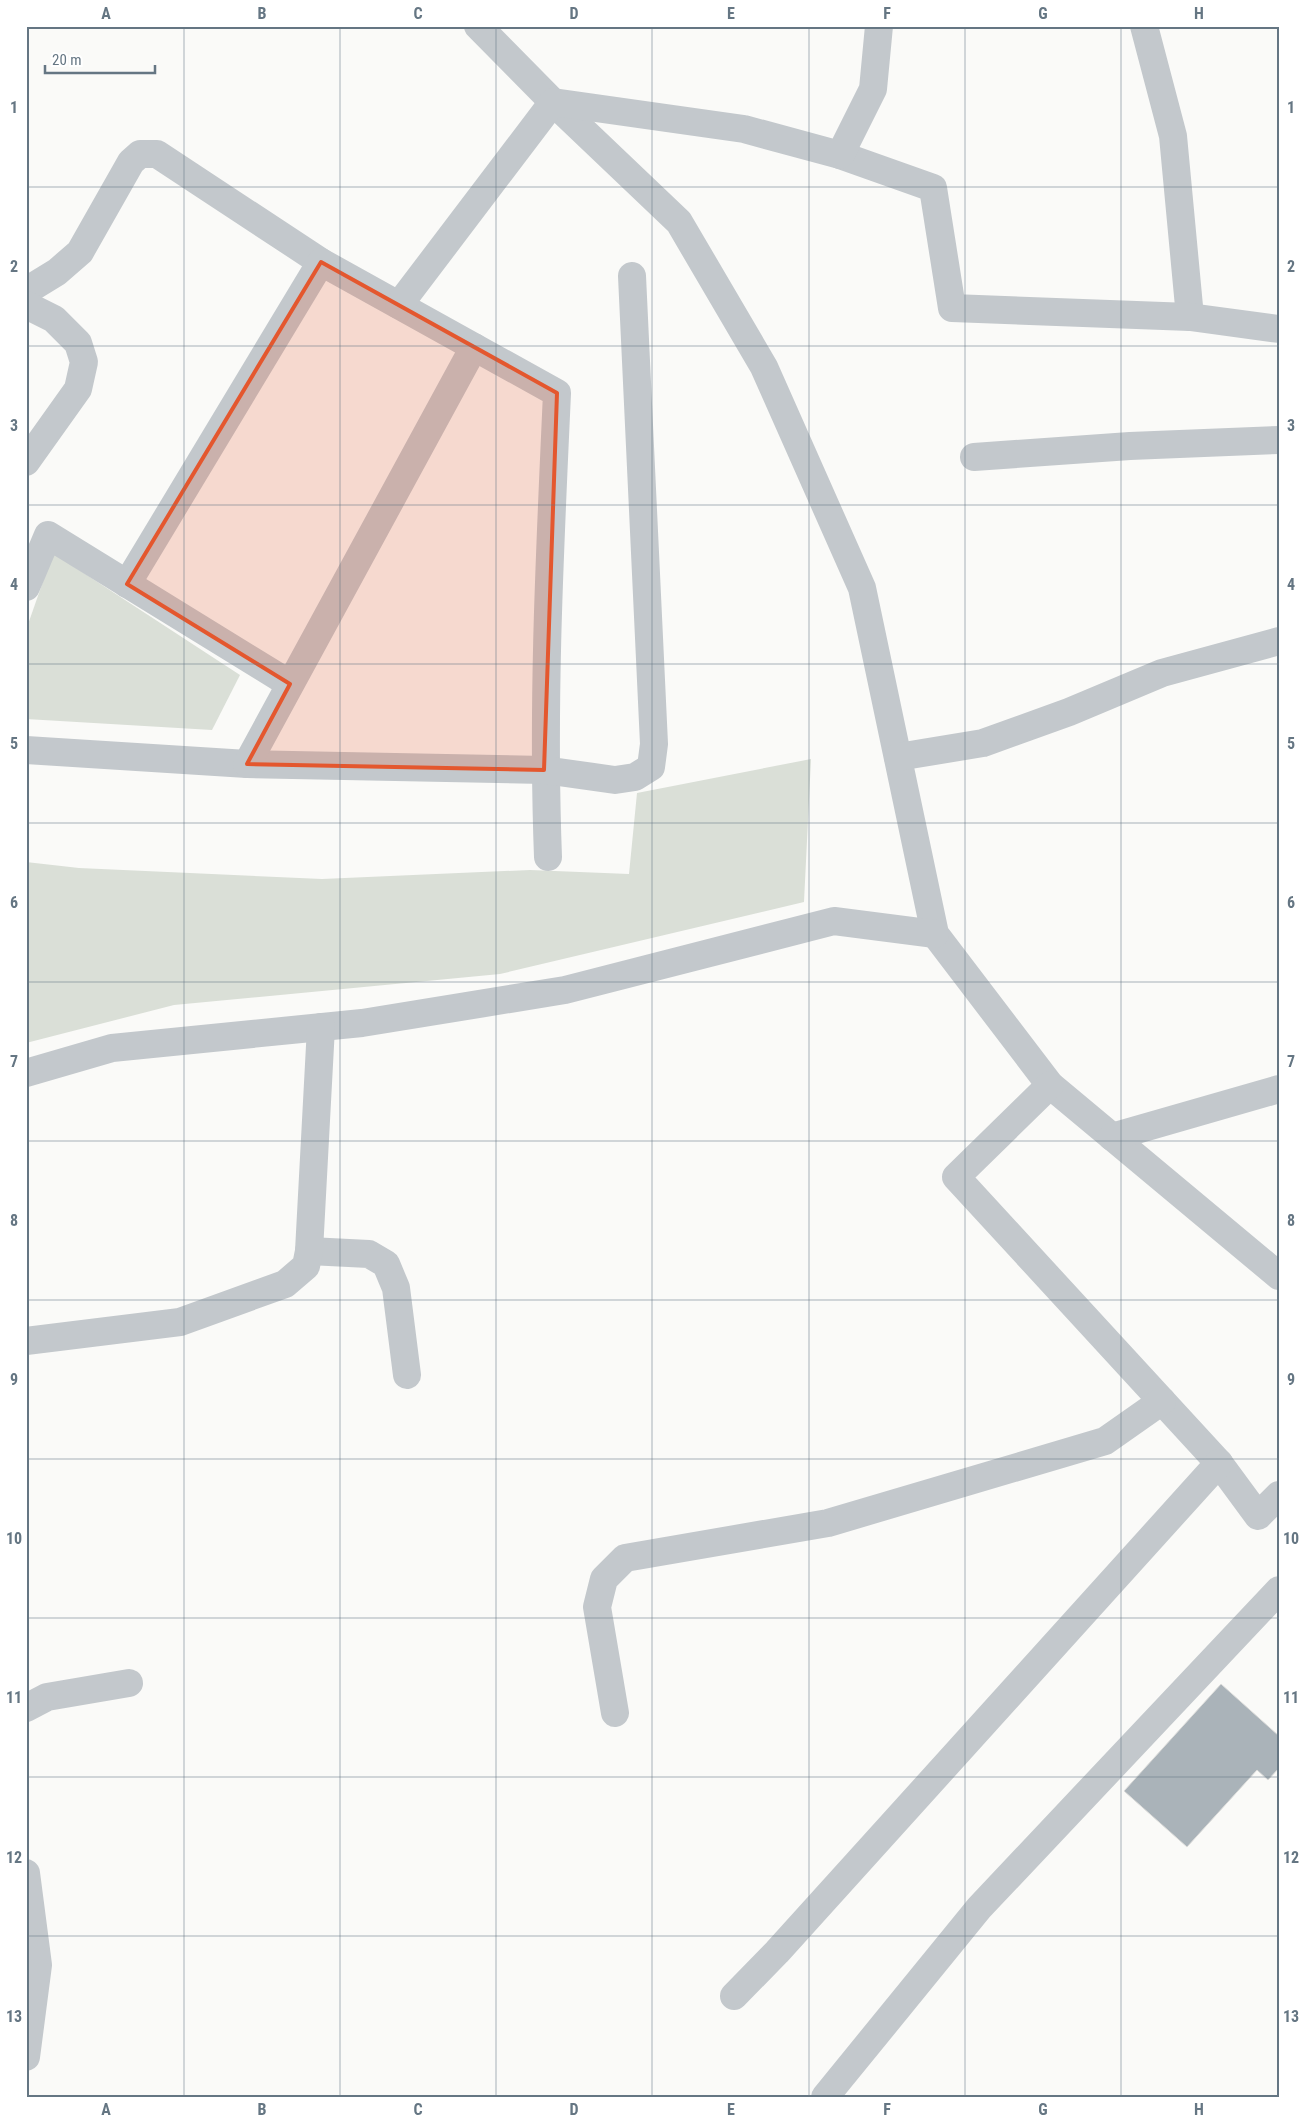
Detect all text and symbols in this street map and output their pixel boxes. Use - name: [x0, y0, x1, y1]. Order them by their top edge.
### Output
- text: A: [101, 4, 111, 23]
- text: B: [258, 4, 267, 23]
- text: C: [413, 4, 423, 23]
- text: D: [569, 4, 579, 23]
- text: E: [727, 4, 735, 23]
- text: F: [883, 4, 891, 23]
- text: G: [1038, 4, 1048, 23]
- text: H: [1194, 4, 1204, 23]
- scale bar: [45, 42, 155, 74]
- text: 20 m: [52, 51, 82, 69]
- text: 1: [10, 98, 18, 117]
- text: 1: [1287, 98, 1295, 117]
- text: 2: [10, 257, 18, 276]
- text: 2: [1287, 257, 1295, 276]
- text: 3: [10, 416, 18, 435]
- text: 3: [1287, 416, 1295, 435]
- text: 4: [10, 575, 18, 594]
- text: 4: [1287, 575, 1295, 594]
- text: 5: [10, 734, 18, 753]
- text: 5: [1287, 734, 1295, 753]
- text: 6: [10, 893, 18, 912]
- text: 6: [1287, 893, 1295, 912]
- text: 7: [10, 1052, 18, 1071]
- text: 7: [1287, 1052, 1295, 1071]
- text: 8: [10, 1211, 18, 1230]
- text: 8: [1287, 1211, 1295, 1230]
- text: 9: [10, 1370, 18, 1389]
- text: 9: [1287, 1370, 1295, 1389]
- text: 10: [6, 1529, 22, 1548]
- text: 10: [1283, 1529, 1299, 1548]
- text: 11: [6, 1688, 22, 1707]
- text: 11: [1283, 1688, 1299, 1707]
- text: 12: [6, 1848, 22, 1867]
- text: 12: [1283, 1848, 1299, 1867]
- text: 13: [6, 2007, 22, 2026]
- text: 13: [1283, 2007, 1299, 2026]
- text: A: [101, 2100, 111, 2119]
- text: B: [258, 2100, 267, 2119]
- text: C: [413, 2100, 423, 2119]
- text: D: [569, 2100, 579, 2119]
- text: E: [727, 2100, 735, 2119]
- text: F: [883, 2100, 891, 2119]
- text: G: [1038, 2100, 1048, 2119]
- text: H: [1194, 2100, 1204, 2119]

